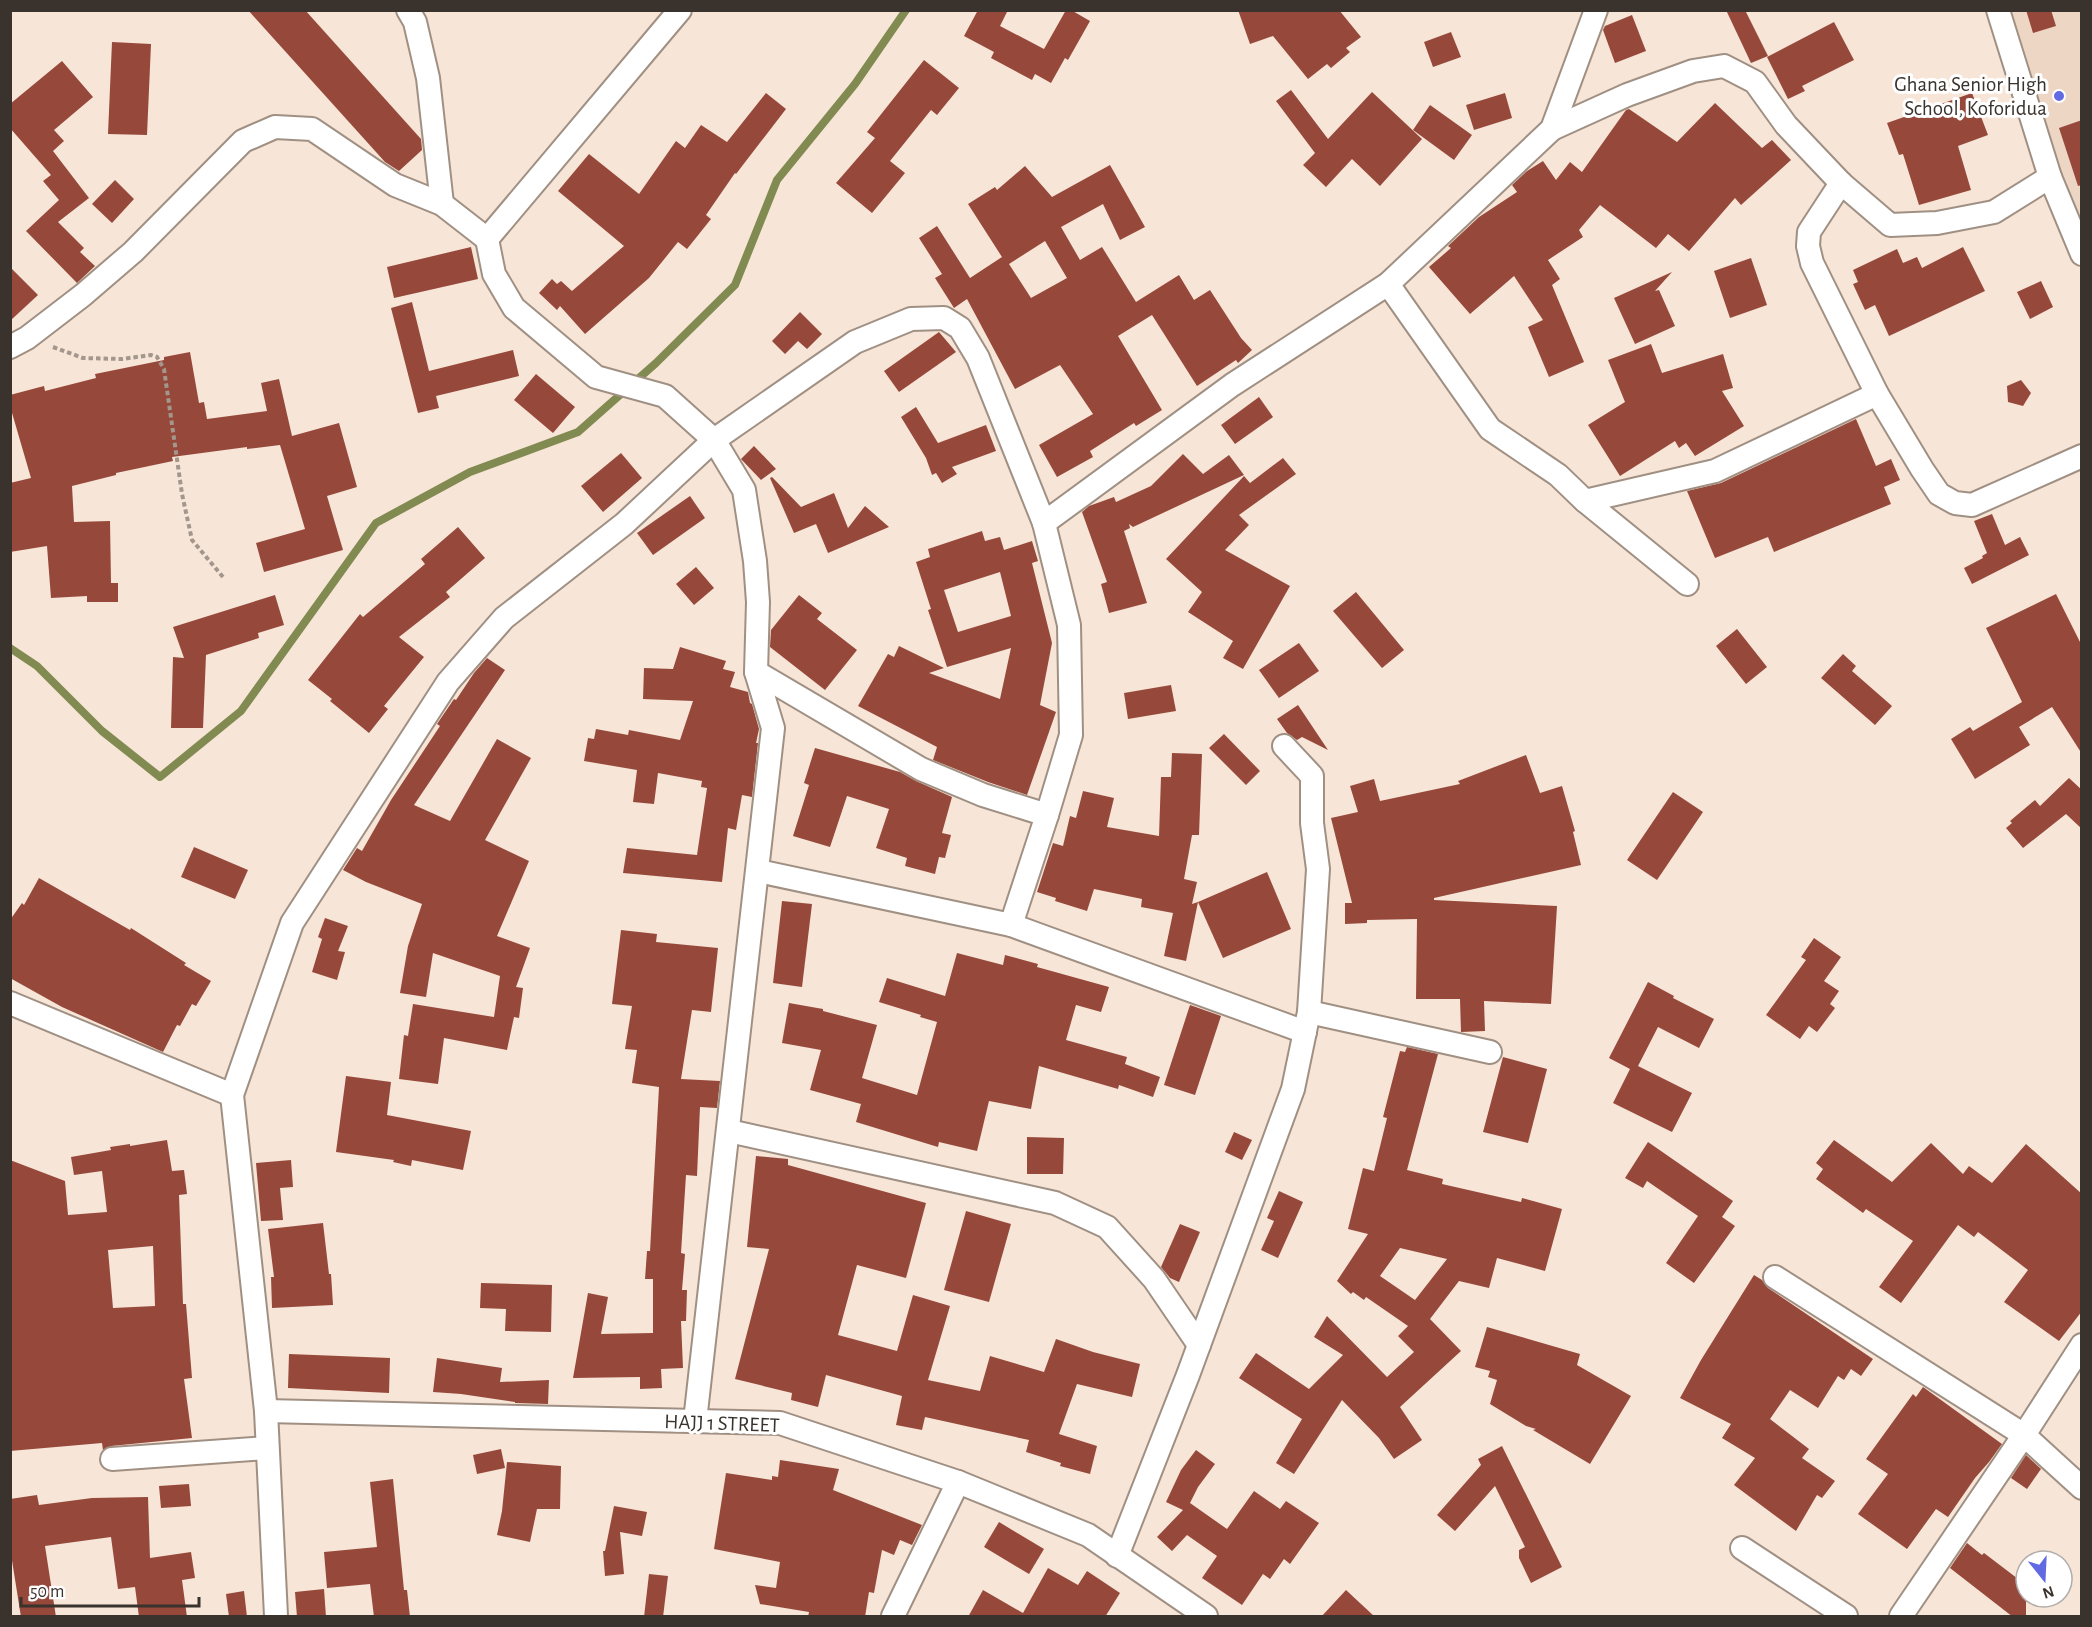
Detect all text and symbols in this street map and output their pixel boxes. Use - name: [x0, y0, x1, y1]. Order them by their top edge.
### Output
- place label: Ghana Senior High School, Koforidua: [1894, 74, 2047, 119]
- marker: Ghana Senior High School, Koforidua: [2052, 89, 2066, 103]
- street label: HAJJ 1 STREET: [664, 1411, 780, 1436]
- north arrow: [2014, 1549, 2074, 1609]
- scale bar: [21, 1570, 200, 1608]
- text: 50 m: [30, 1583, 64, 1601]
- text: N: [2041, 1583, 2056, 1602]

